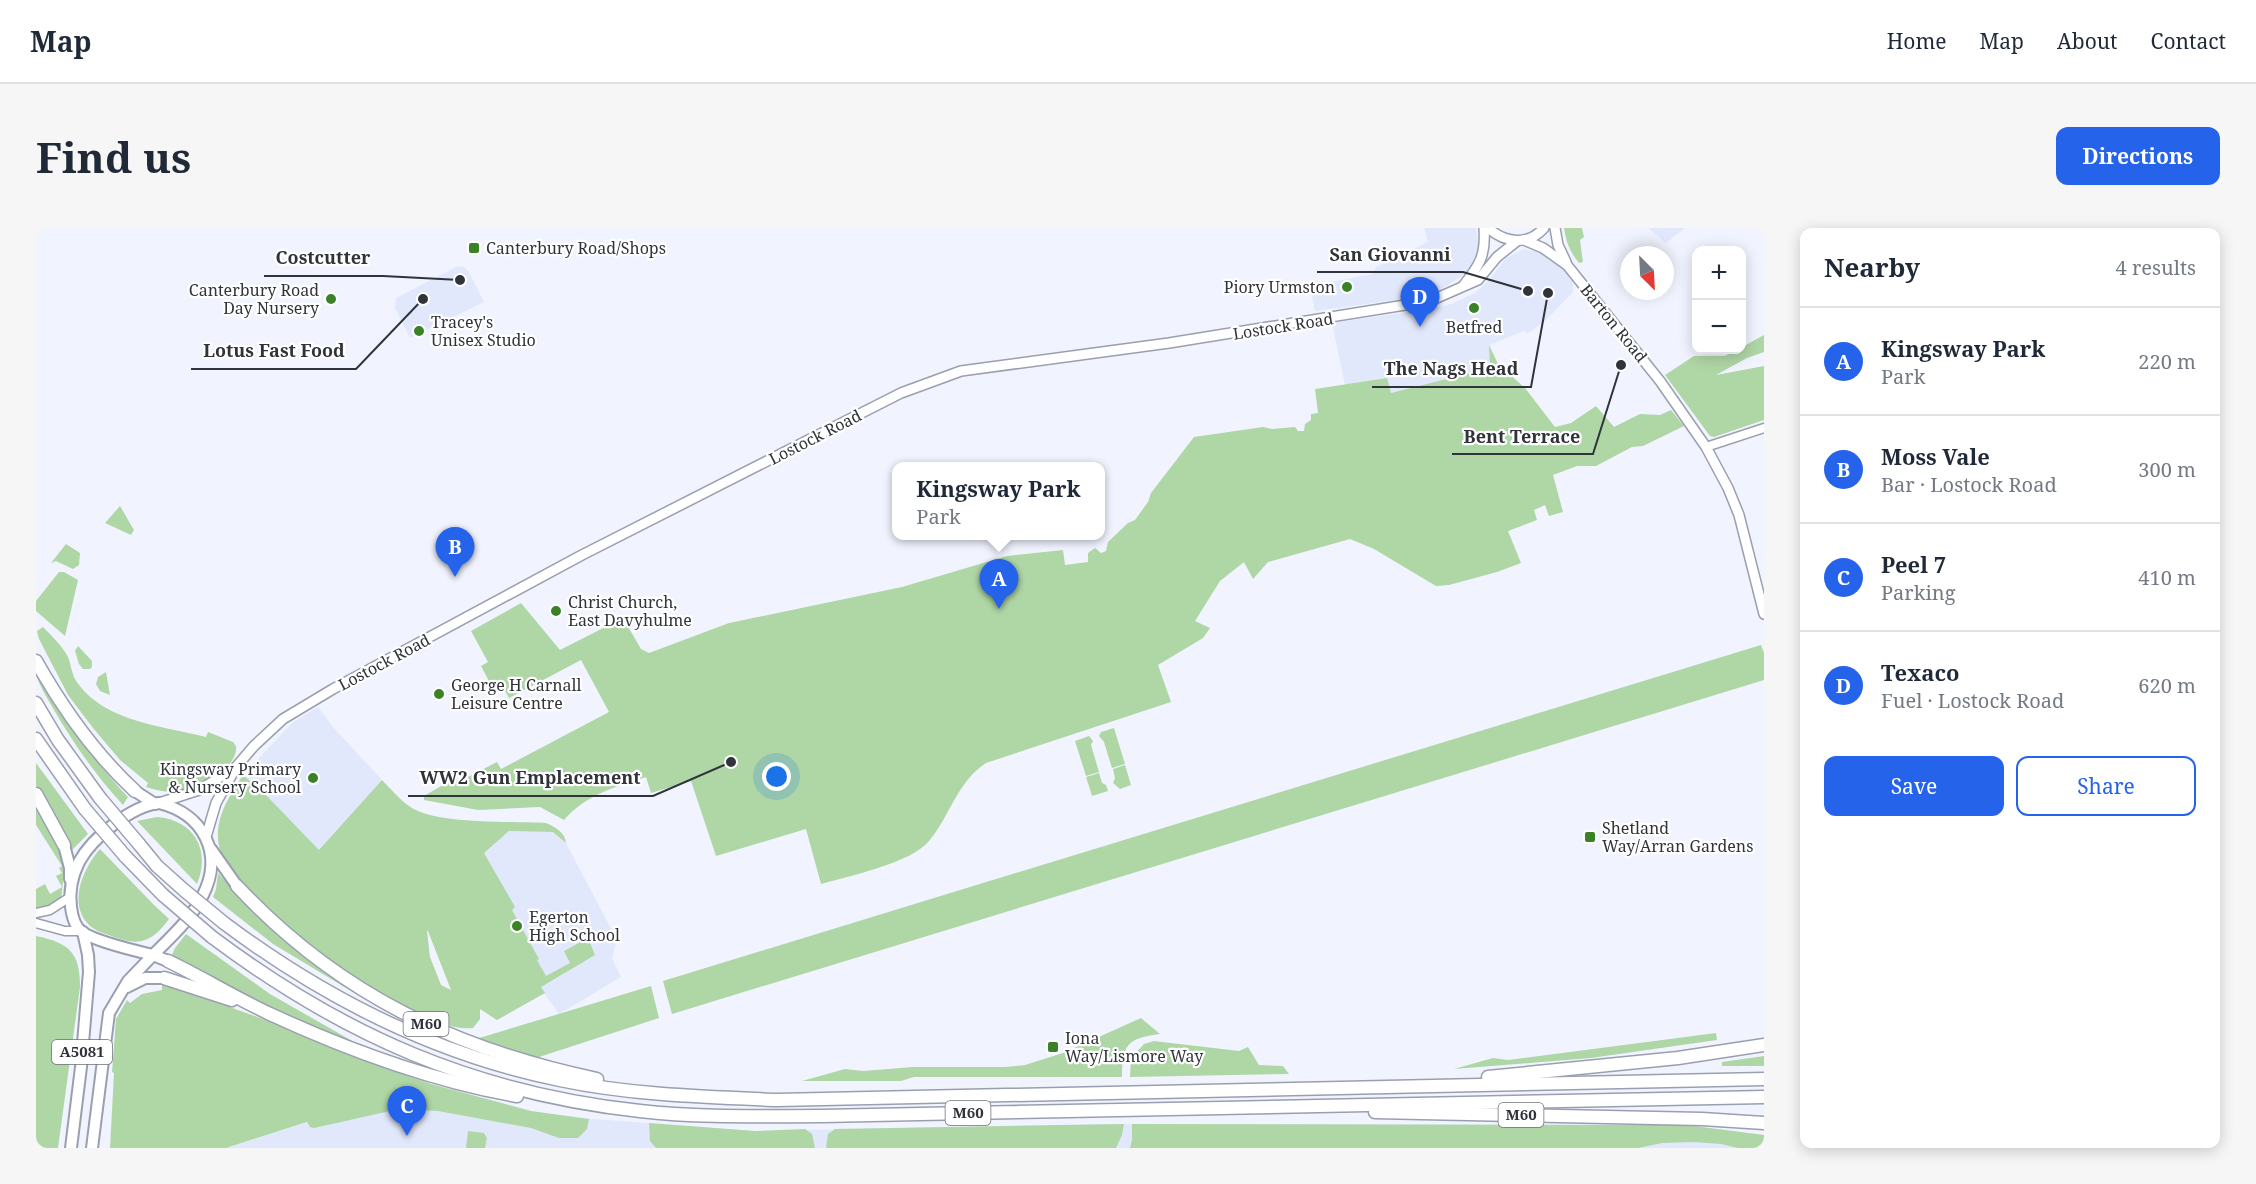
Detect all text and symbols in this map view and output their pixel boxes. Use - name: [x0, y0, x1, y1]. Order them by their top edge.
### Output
- text: Map: [30, 22, 92, 60]
- text: Home: [1887, 27, 1947, 55]
- text: Map: [1980, 27, 2024, 55]
- text: About: [2057, 27, 2118, 55]
- text: Contact: [2151, 27, 2226, 55]
- button: Directions: [2056, 127, 2220, 185]
- text: Find us: [36, 128, 191, 185]
- callout: San Giovanni: [1317, 236, 1463, 272]
- place label: Canterbury Road/Shops: [486, 237, 666, 259]
- callout: Costcutter: [264, 240, 383, 276]
- marker: Canterbury Road/Shops: [467, 241, 481, 255]
- text: San Giovanni: [1329, 242, 1451, 266]
- text: Costcutter: [276, 245, 371, 269]
- north arrow: [1620, 246, 1674, 300]
- map controls: [1692, 246, 1746, 354]
- button: +: [1692, 246, 1746, 300]
- text: Nearby: [1824, 249, 1920, 285]
- text: 4 results: [2116, 254, 2196, 281]
- place label: Piory Urmston: [1224, 276, 1335, 298]
- pin: D: [1400, 278, 1440, 327]
- place label: Canterbury Road Day Nursery: [189, 279, 320, 319]
- street label: Barton Road: [1576, 279, 1653, 367]
- marker: Piory Urmston: [1340, 280, 1354, 294]
- marker: Canterbury Road Day Nursery: [324, 292, 338, 306]
- button: −: [1692, 300, 1746, 354]
- marker: Betfred: [1467, 301, 1481, 315]
- street label: Lostock Road: [1231, 307, 1335, 345]
- place label: Tracey's Unisex Studio: [431, 311, 536, 351]
- place label: Betfred: [1446, 316, 1502, 338]
- marker: Tracey's Unisex Studio: [412, 324, 426, 338]
- callout: Lotus Fast Food: [191, 333, 356, 369]
- text: Kingsway Park: [1881, 333, 2045, 363]
- text: Lotus Fast Food: [203, 338, 345, 362]
- text: A: [1836, 348, 1851, 375]
- text: 220 m: [2138, 348, 2196, 375]
- callout: The Nags Head: [1372, 351, 1531, 387]
- text: The Nags Head: [1384, 356, 1519, 380]
- text: Park: [1881, 363, 1925, 390]
- street label: Lostock Road: [765, 404, 865, 470]
- callout: Bent Terrace: [1452, 418, 1593, 454]
- text: Bent Terrace: [1464, 424, 1580, 448]
- text: Moss Vale: [1881, 441, 1990, 471]
- text: B: [1837, 456, 1850, 483]
- text: 300 m: [2138, 456, 2196, 483]
- popup: [892, 462, 1105, 540]
- text: Bar · Lostock Road: [1881, 471, 2057, 498]
- text: Kingsway Park: [916, 473, 1081, 503]
- text: Park: [916, 503, 961, 530]
- pin: B: [436, 528, 474, 577]
- text: Peel 7: [1881, 549, 1946, 579]
- pin: A: [980, 560, 1018, 609]
- text: C: [1837, 564, 1850, 591]
- text: 410 m: [2138, 564, 2196, 591]
- text: Parking: [1881, 579, 1956, 606]
- place label: Christ Church, East Davyhulme: [568, 591, 692, 631]
- marker: Christ Church, East Davyhulme: [549, 604, 563, 618]
- street label: Lostock Road: [334, 628, 434, 695]
- text: Texaco: [1881, 657, 1960, 687]
- text: D: [1836, 672, 1851, 699]
- text: 620 m: [2138, 672, 2196, 699]
- place label: George H Carnall Leisure Centre: [451, 674, 582, 714]
- marker: George H Carnall Leisure Centre: [432, 687, 446, 701]
- text: Fuel · Lostock Road: [1881, 687, 2064, 714]
- button: Save: [1824, 756, 2004, 816]
- button: Share: [2016, 756, 2196, 816]
- place label: Kingsway Primary & Nursery School: [160, 758, 302, 798]
- callout: WW2 Gun Emplacement: [408, 760, 653, 796]
- your location: [762, 762, 791, 791]
- text: WW2 Gun Emplacement: [419, 765, 641, 789]
- marker: Kingsway Primary & Nursery School: [306, 771, 320, 785]
- place label: Shetland Way/Arran Gardens: [1602, 817, 1753, 857]
- marker: Shetland Way/Arran Gardens: [1583, 830, 1597, 844]
- place label: Egerton High School: [529, 906, 620, 946]
- marker: Egerton High School: [510, 919, 524, 933]
- road number: M60: [404, 1012, 448, 1036]
- place label: Iona Way/Lismore Way: [1065, 1027, 1204, 1067]
- road number: A5081: [52, 1040, 112, 1064]
- marker: Iona Way/Lismore Way: [1046, 1040, 1060, 1054]
- pin: C: [388, 1086, 427, 1136]
- road number: M60: [946, 1101, 990, 1125]
- road number: M60: [1498, 1103, 1544, 1127]

